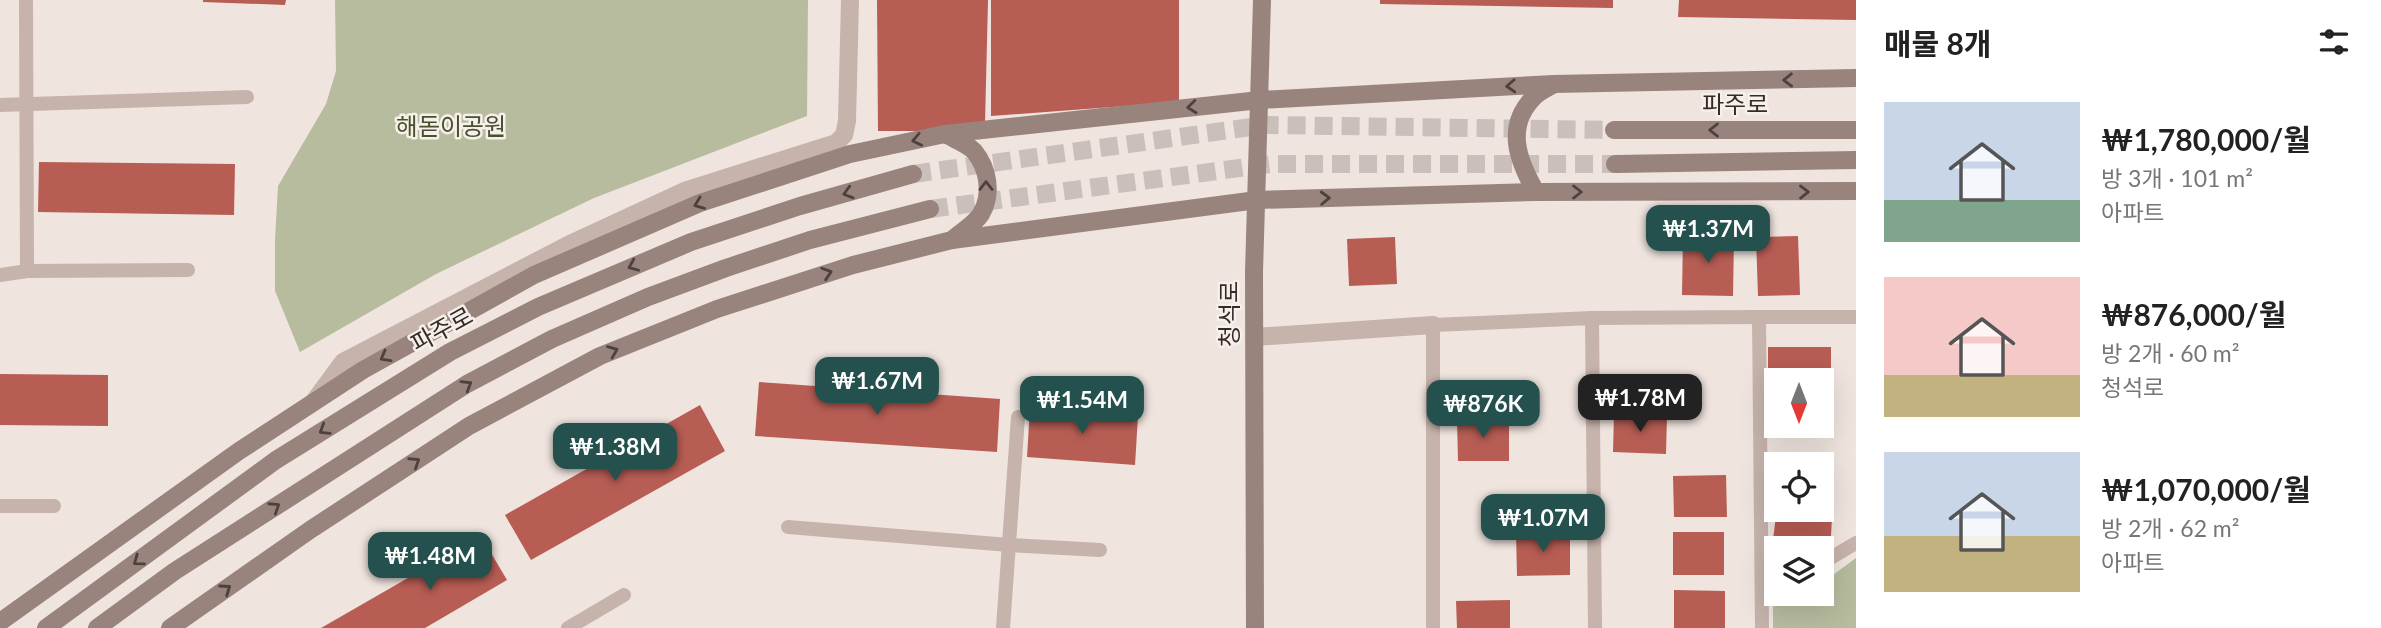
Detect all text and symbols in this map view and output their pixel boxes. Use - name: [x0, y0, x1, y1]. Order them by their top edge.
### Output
- icon: filters: [2315, 23, 2353, 61]
- text: 매물 8개: [1884, 25, 1992, 61]
- one-way arrow: [1782, 73, 1793, 88]
- one-way arrow: [1506, 79, 1517, 94]
- street label: 파주로: [1702, 89, 1768, 118]
- one-way arrow: [1186, 99, 1198, 114]
- park label: 해돋이공원: [396, 111, 506, 140]
- text: ₩1,780,000/월: [2101, 121, 2311, 157]
- one-way arrow: [1709, 122, 1719, 138]
- icon: home: [1940, 130, 2024, 214]
- one-way arrow: [911, 131, 923, 146]
- text: 방 3개 · 101 m²: [2101, 164, 2253, 192]
- one-way arrow: [978, 180, 994, 191]
- one-way arrow: [842, 184, 854, 199]
- one-way arrow: [1572, 184, 1583, 200]
- one-way arrow: [1800, 184, 1810, 200]
- one-way arrow: [1320, 191, 1331, 206]
- one-way arrow: [694, 195, 706, 209]
- text: 아파트: [2101, 198, 2164, 226]
- pin: ₩1.37M: [1651, 205, 1765, 265]
- text: ₩1.37M: [1662, 214, 1754, 242]
- one-way arrow: [627, 258, 639, 272]
- one-way arrow: [820, 267, 832, 282]
- street label: 청석로: [1214, 281, 1243, 347]
- text: ₩876,000/월: [2101, 296, 2286, 332]
- street label: 파주로: [405, 300, 477, 357]
- icon: home: [1940, 305, 2024, 389]
- text: 방 2개 · 60 m²: [2101, 339, 2239, 367]
- one-way arrow: [607, 346, 619, 360]
- one-way arrow: [380, 349, 393, 362]
- pin: ₩1.67M: [820, 358, 934, 417]
- text: ₩1.67M: [831, 366, 923, 394]
- north arrow: [1764, 368, 1834, 438]
- map controls: [1764, 368, 1834, 606]
- text: 청석로: [2101, 373, 2164, 401]
- pin: ₩1.78M: [1583, 374, 1697, 434]
- pin: ₩1.54M: [1025, 376, 1139, 436]
- one-way arrow: [460, 380, 473, 393]
- pin: ₩876K: [1434, 380, 1532, 440]
- text: ₩1.78M: [1594, 383, 1686, 411]
- text: ₩1.54M: [1036, 385, 1128, 413]
- text: ₩876K: [1443, 389, 1523, 417]
- one-way arrow: [319, 421, 332, 434]
- pin: ₩1.38M: [558, 424, 672, 483]
- text: ₩1.38M: [569, 432, 661, 460]
- button: locate: [1764, 452, 1834, 522]
- one-way arrow: [407, 457, 420, 470]
- text: ₩1,070,000/월: [2101, 471, 2311, 507]
- icon: home: [1940, 480, 2024, 564]
- pin: ₩1.07M: [1486, 494, 1600, 554]
- one-way arrow: [268, 502, 281, 515]
- text: ₩1.07M: [1497, 503, 1589, 531]
- text: 방 2개 · 62 m²: [2101, 514, 2239, 542]
- pin: ₩1.48M: [373, 532, 487, 592]
- button: layers: [1764, 536, 1834, 606]
- text: ₩1.48M: [384, 541, 476, 569]
- text: 아파트: [2101, 548, 2164, 576]
- one-way arrow: [133, 552, 146, 565]
- one-way arrow: [218, 585, 231, 597]

